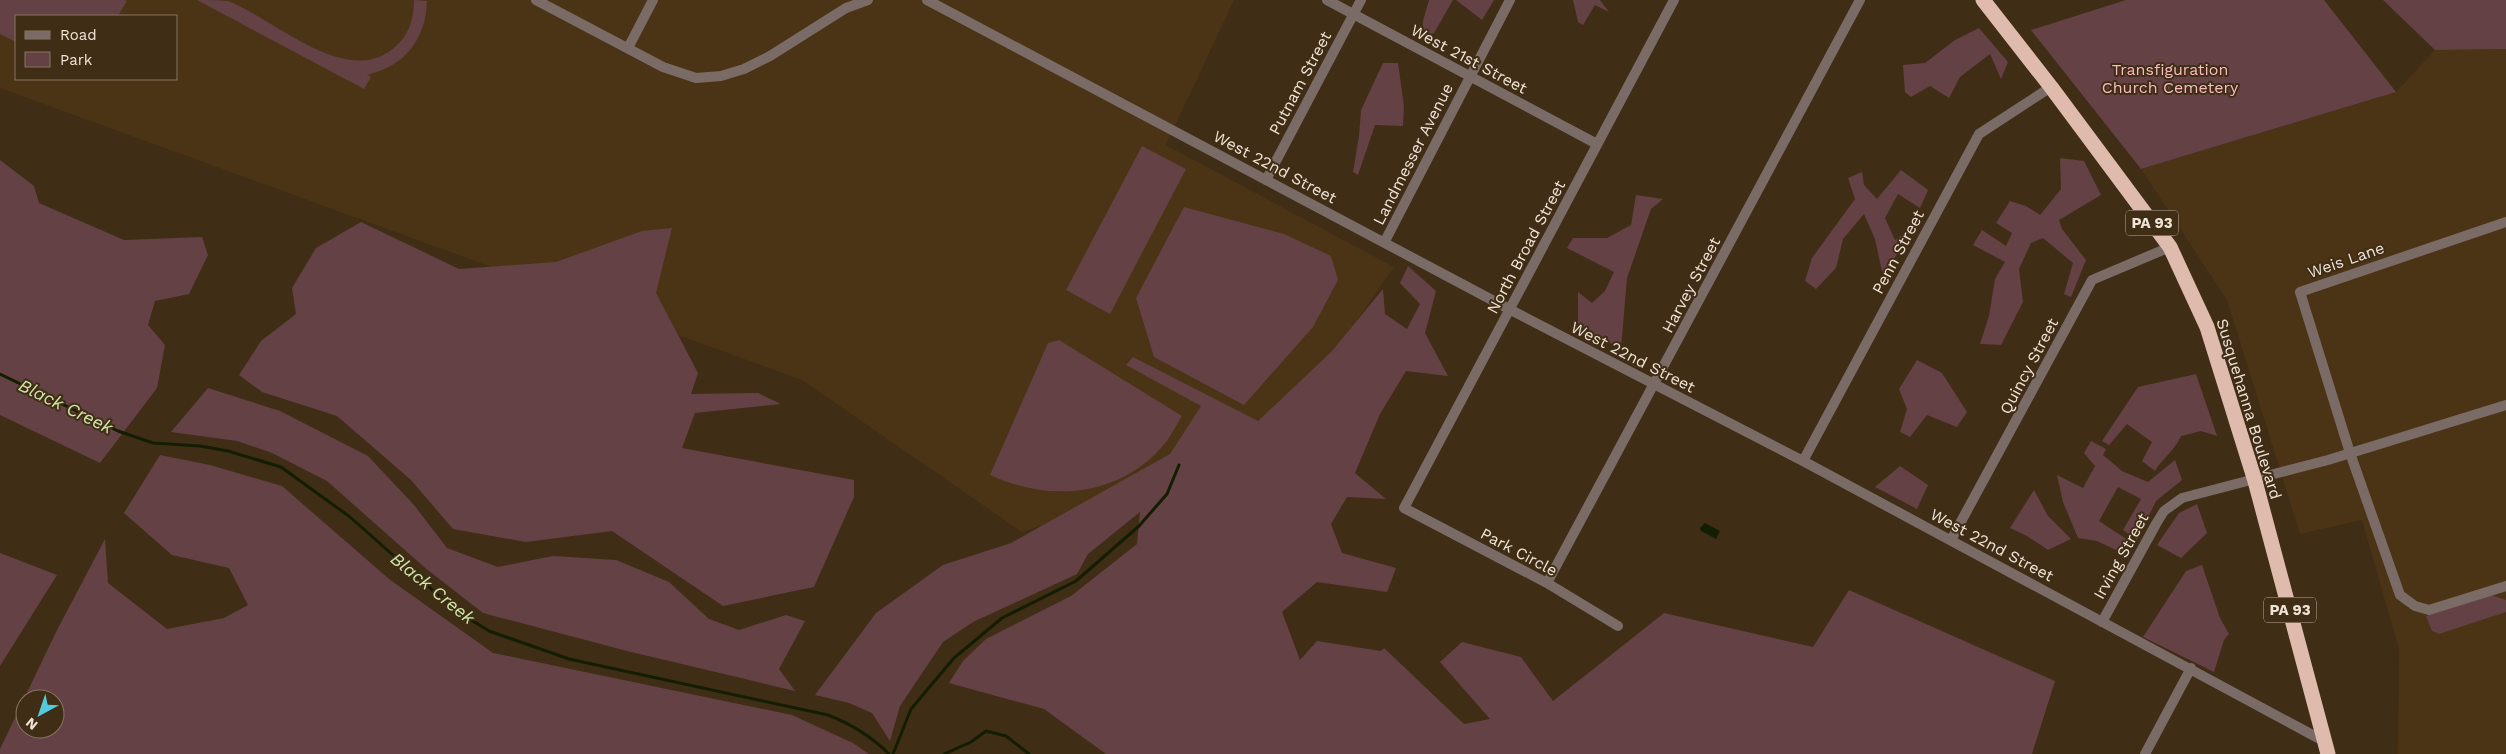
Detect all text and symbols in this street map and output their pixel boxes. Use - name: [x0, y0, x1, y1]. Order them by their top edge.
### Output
- legend: [15, 15, 178, 80]
- street label: West 21st Street: [1408, 20, 1531, 98]
- text: Road: [60, 26, 97, 44]
- street label: Putnam Street: [1265, 28, 1335, 138]
- text: Park: [60, 51, 93, 69]
- park label: Transfiguration Church Cemetery: [2102, 60, 2239, 97]
- street label: Landmesser Avenue: [1369, 80, 1457, 228]
- street label: West 22nd Street: [1210, 126, 1340, 208]
- street label: North Broad Street: [1483, 177, 1569, 317]
- street label: Penn Street: [1868, 207, 1928, 297]
- road number: PA 93: [2126, 210, 2178, 236]
- street label: Harvey Street: [1658, 234, 1724, 336]
- street label: Weis Lane: [2305, 238, 2387, 282]
- street label: Quincy Street: [1996, 314, 2062, 417]
- street label: Susquehanna Boulevard: [2212, 316, 2286, 502]
- street label: West 22nd Street: [1568, 317, 1699, 397]
- water label: Black Creek: [15, 374, 118, 438]
- street label: West 22nd Street: [1927, 504, 2057, 586]
- street label: Irving Street: [2089, 509, 2153, 602]
- street label: Park Circle: [1477, 524, 1561, 580]
- water label: Black Creek: [387, 548, 480, 629]
- road number: PA 93: [2264, 598, 2316, 622]
- north arrow: [15, 689, 65, 739]
- text: N: [23, 714, 41, 733]

